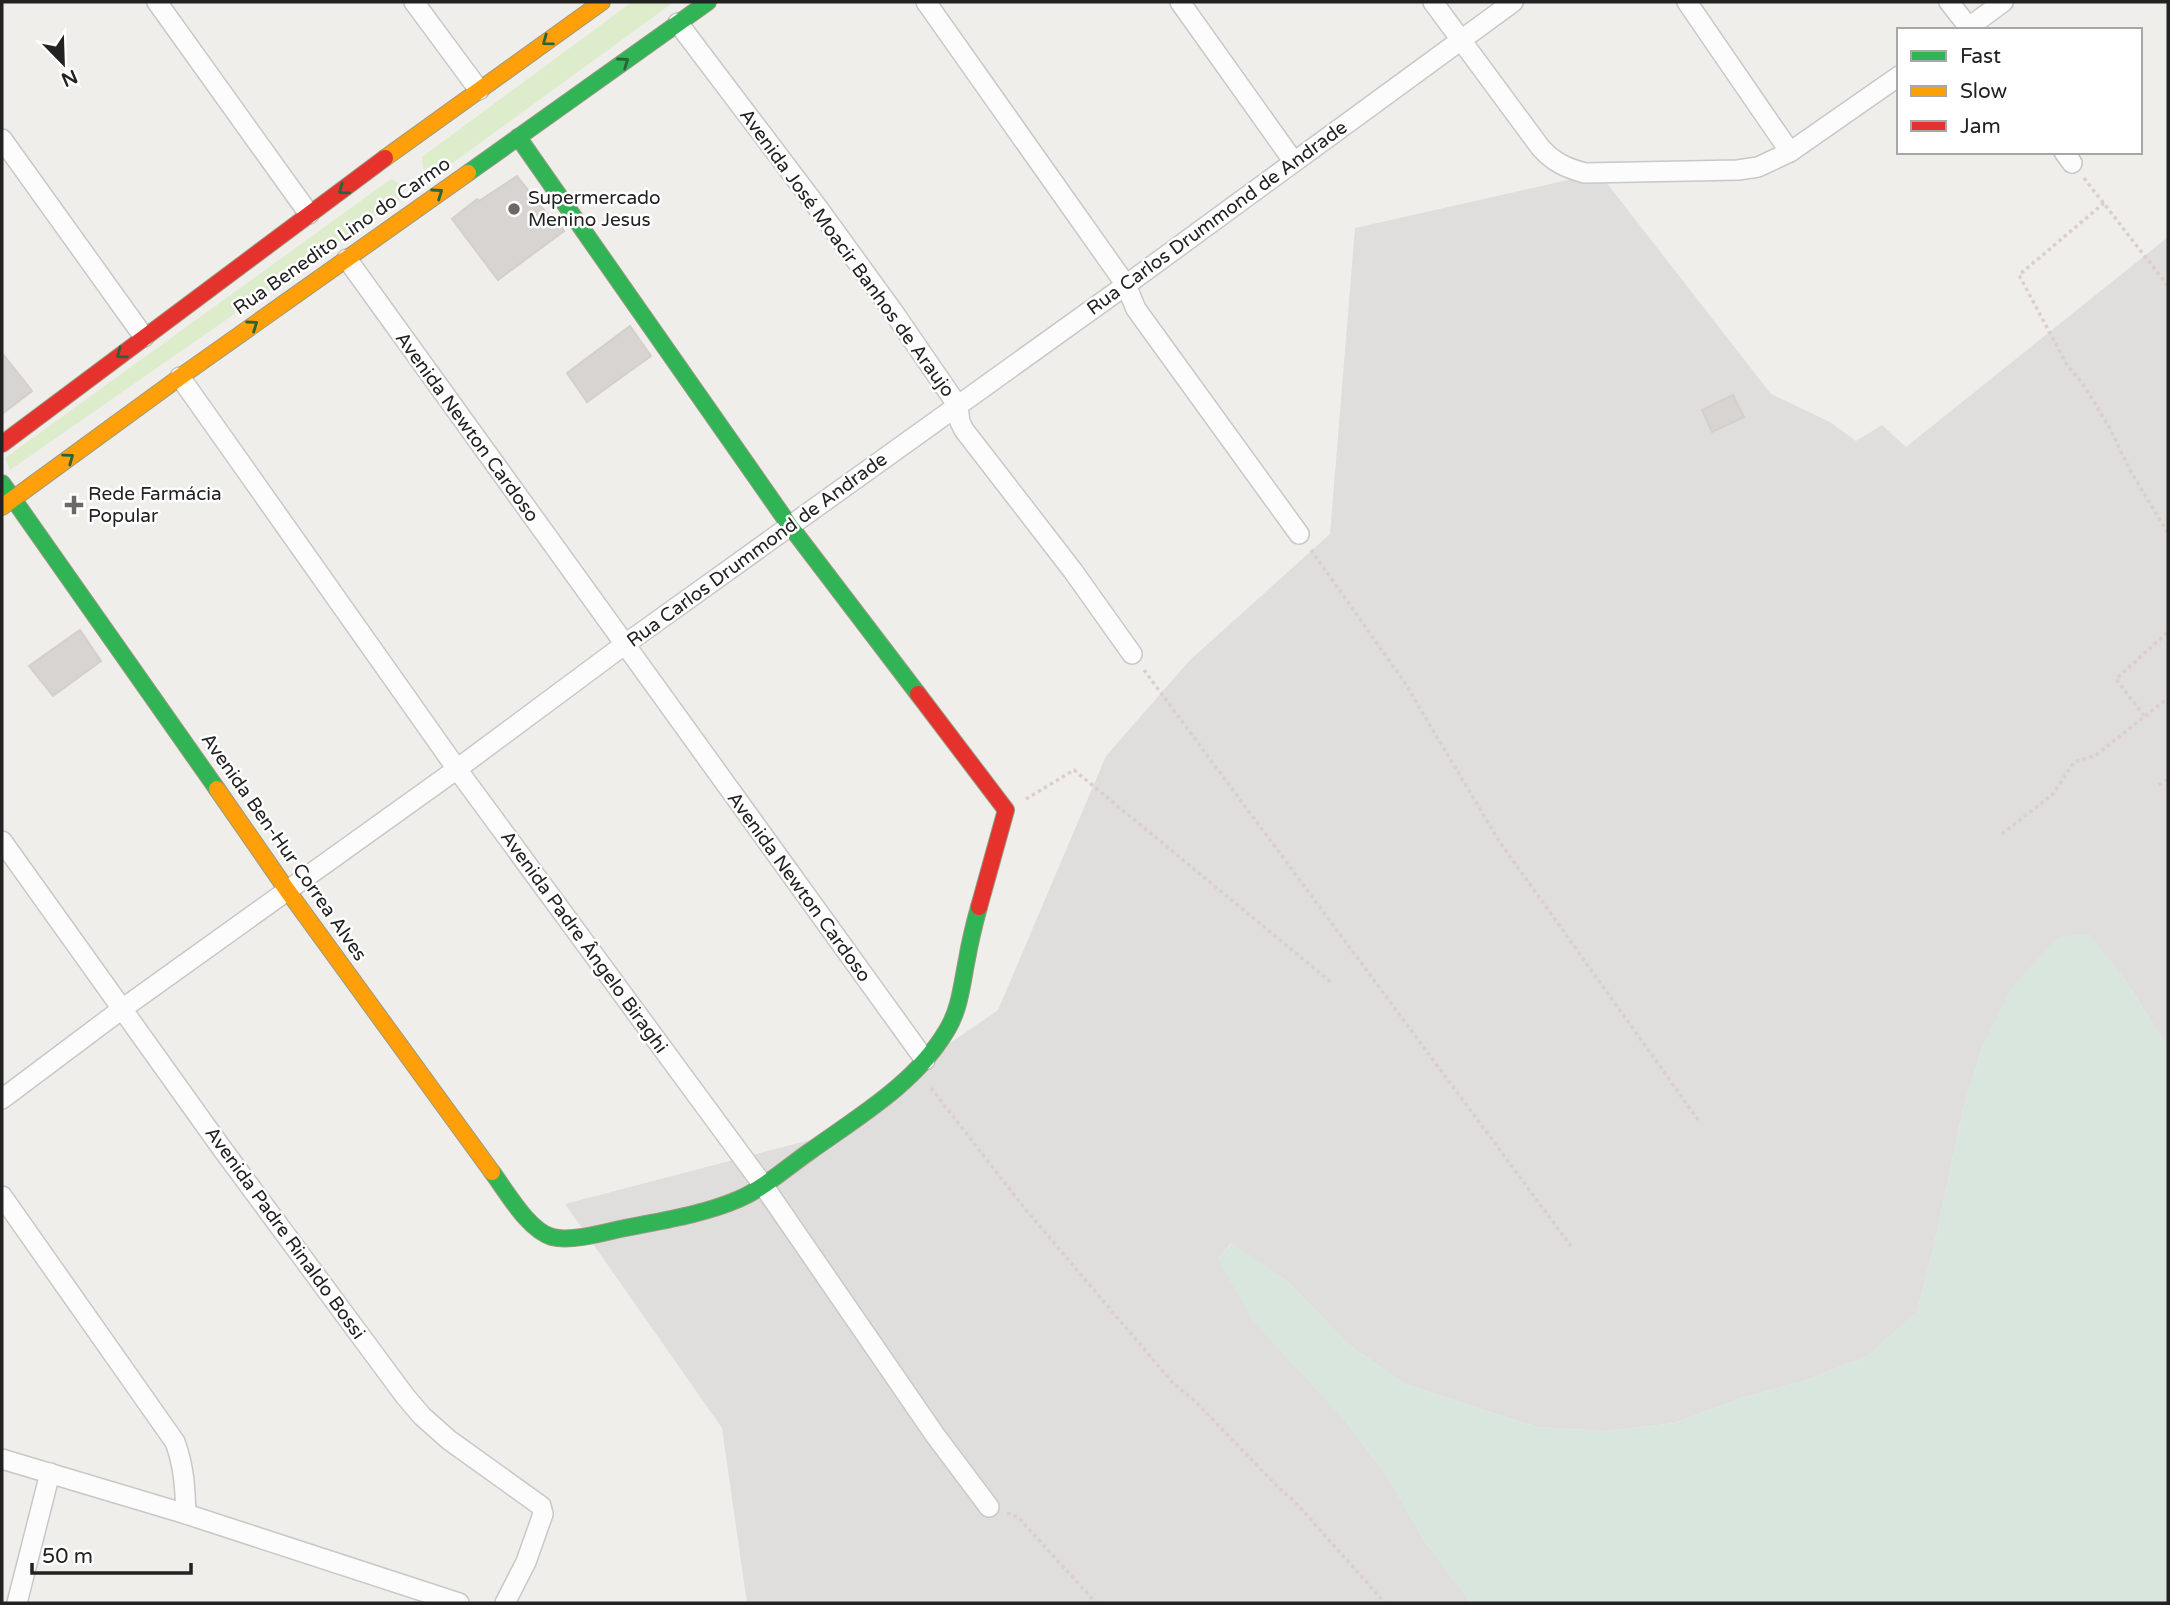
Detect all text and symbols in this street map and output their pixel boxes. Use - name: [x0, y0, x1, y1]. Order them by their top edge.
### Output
- north arrow: [28, 28, 98, 98]
- legend: [1897, 28, 2142, 154]
- one-way arrow: [542, 33, 555, 46]
- text: Fast: [1960, 44, 2001, 69]
- one-way arrow: [616, 58, 629, 70]
- text: N: [58, 65, 81, 91]
- text: Slow: [1960, 79, 2008, 104]
- street label: Avenida José Moacir Banhos de Araujo: [735, 105, 959, 401]
- text: Jam: [1960, 114, 2001, 139]
- street label: Rua Carlos Drummond de Andrade: [1083, 116, 1351, 320]
- street label: Rua Benedito Lino do Carmo: [229, 153, 455, 319]
- one-way arrow: [338, 181, 350, 194]
- place label: Supermercado Menino Jesus: [528, 187, 661, 231]
- one-way arrow: [430, 189, 443, 201]
- marker: Supermercado Menino Jesus: [506, 201, 522, 217]
- one-way arrow: [245, 321, 258, 333]
- street label: Avenida Newton Cardoso: [391, 328, 543, 526]
- one-way arrow: [116, 346, 128, 359]
- street label: Rua Carlos Drummond de Andrade: [623, 448, 891, 652]
- one-way arrow: [61, 454, 74, 467]
- place label: Rede Farmácia Popular: [88, 483, 222, 527]
- marker: Rede Farmácia Popular: [66, 497, 82, 513]
- street label: Avenida Ben-Hur Correa Alves: [197, 729, 371, 965]
- street label: Avenida Newton Cardoso: [723, 788, 875, 986]
- street label: Avenida Padre Ângelo Biraghi: [496, 827, 672, 1057]
- street label: Avenida Padre Rinaldo Bossi: [201, 1123, 369, 1343]
- scale bar: [32, 1532, 191, 1576]
- text: 50 m: [42, 1544, 93, 1569]

